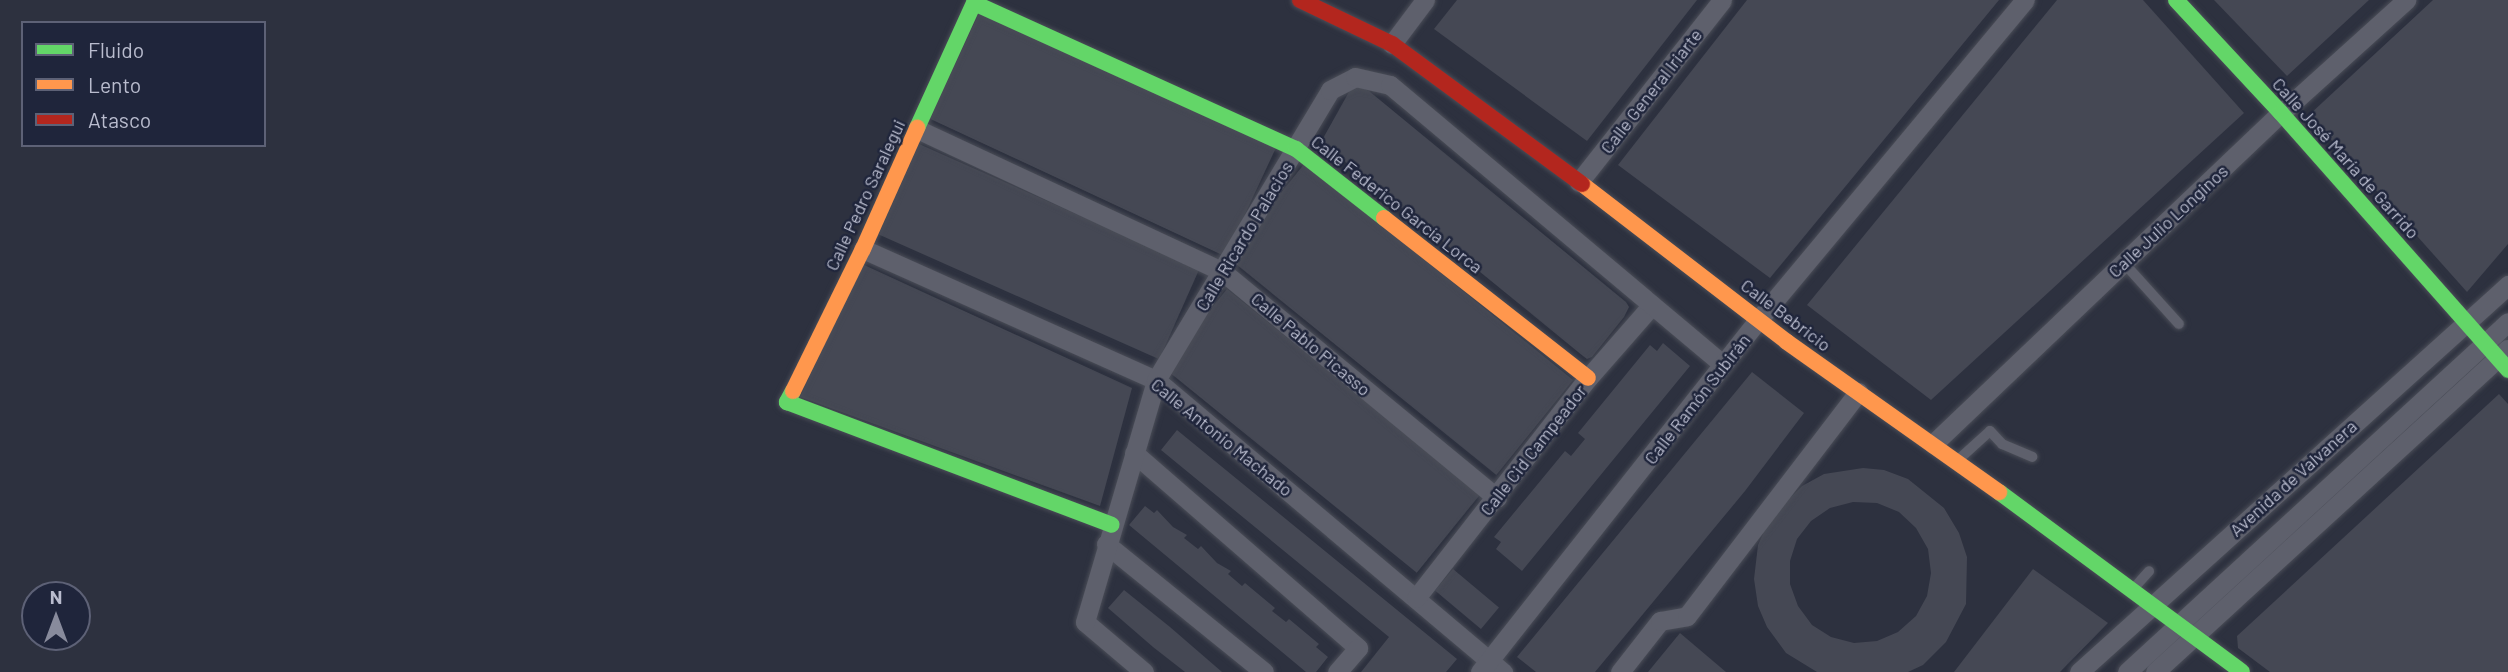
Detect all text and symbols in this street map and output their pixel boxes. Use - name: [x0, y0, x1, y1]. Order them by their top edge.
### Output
- legend: [21, 21, 266, 147]
- street label: Calle General Iriarte: [1596, 24, 1706, 158]
- text: Fluido: [88, 37, 144, 62]
- text: Lento: [88, 72, 141, 97]
- street label: Calle José María de Garrido: [2268, 73, 2424, 243]
- text: Atasco: [88, 107, 151, 132]
- street label: Calle Pedro Saralegui: [821, 116, 909, 274]
- street label: Calle Federico García Lorca: [1307, 130, 1487, 278]
- street label: Calle Ricardo Palacios: [1191, 157, 1297, 315]
- street label: Calle Julio Longinos: [2104, 160, 2232, 282]
- street label: Calle Bebricio: [1737, 274, 1835, 356]
- street label: Calle Pablo Picasso: [1247, 288, 1375, 400]
- street label: Calle Ramón Subirán: [1639, 330, 1755, 468]
- street label: Calle Antonio Machado: [1147, 373, 1297, 501]
- street label: Calle Cid Campeador: [1475, 380, 1591, 520]
- street label: Avenida de Valvanera: [2225, 415, 2361, 541]
- north arrow: [21, 581, 91, 651]
- text: N: [50, 585, 62, 608]

